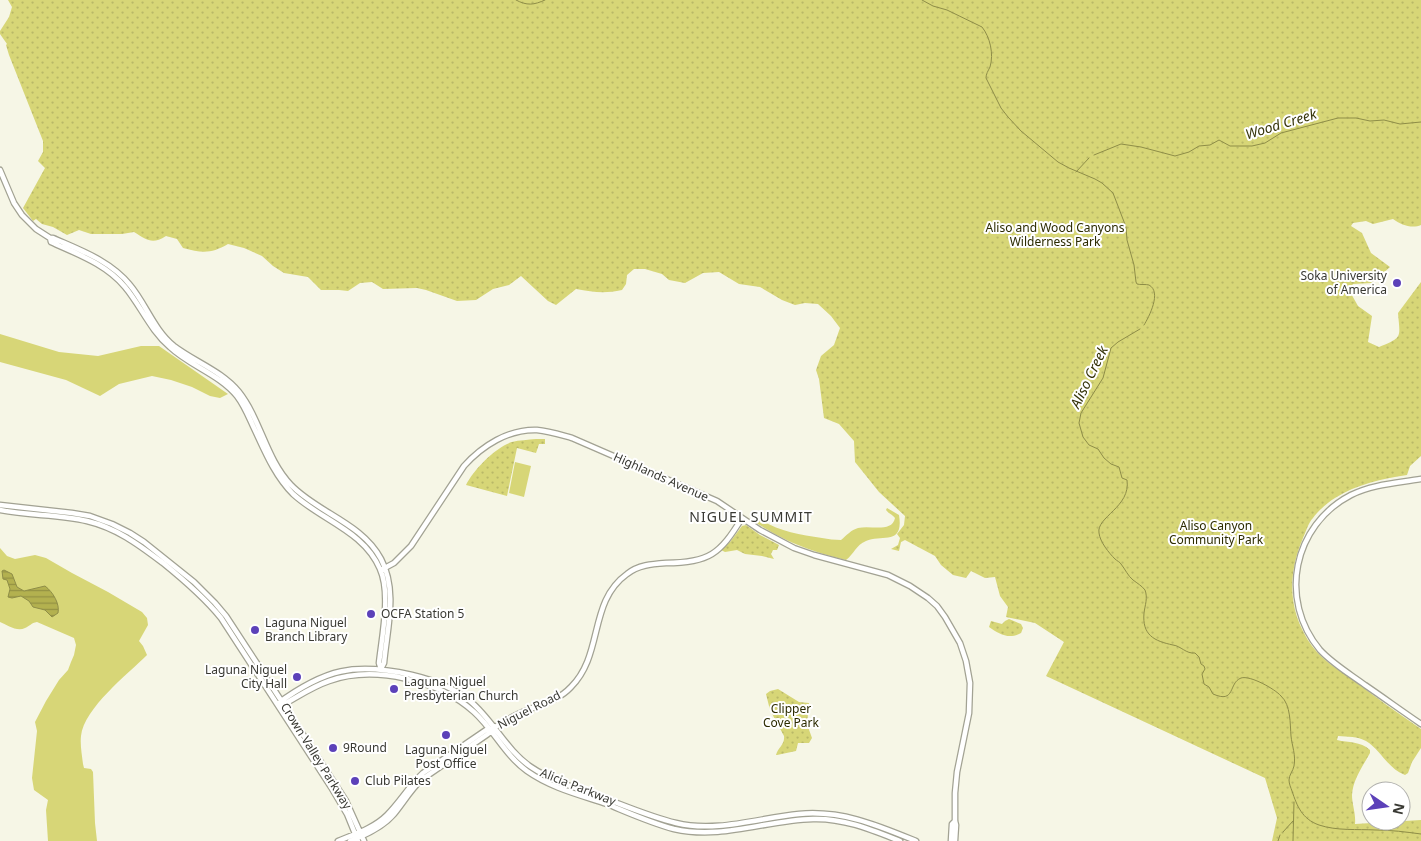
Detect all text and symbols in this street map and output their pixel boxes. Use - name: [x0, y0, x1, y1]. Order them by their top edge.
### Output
- water label: Wood Creek: [1243, 103, 1320, 143]
- park label: Aliso and Wood Canyons Wilderness Park: [986, 219, 1125, 250]
- place label: Soka University of America: [1300, 267, 1388, 298]
- marker: Soka University of America: [1391, 277, 1403, 289]
- water label: Aliso Creek: [1065, 342, 1112, 412]
- street label: Highlands Avenue: [611, 448, 712, 505]
- district label: NIGUEL SUMMIT: [689, 507, 813, 526]
- park label: Aliso Canyon Community Park: [1169, 517, 1264, 548]
- place label: OCFA Station 5: [381, 605, 465, 622]
- marker: OCFA Station 5: [365, 608, 377, 620]
- place label: Laguna Niguel Branch Library: [265, 614, 348, 645]
- marker: Laguna Niguel Branch Library: [249, 624, 261, 636]
- place label: Laguna Niguel City Hall: [205, 661, 287, 692]
- marker: Laguna Niguel City Hall: [291, 671, 303, 683]
- place label: Laguna Niguel Presbyterian Church: [404, 673, 518, 704]
- marker: Laguna Niguel Presbyterian Church: [388, 683, 400, 695]
- street label: Niguel Road: [494, 686, 563, 733]
- street label: Crown Valley Parkway: [277, 699, 357, 813]
- park label: Clipper Cove Park: [763, 700, 820, 731]
- marker: Laguna Niguel Post Office: [440, 729, 452, 741]
- place label: 9Round: [343, 739, 387, 756]
- place label: Laguna Niguel Post Office: [405, 741, 487, 772]
- marker: 9Round: [327, 742, 339, 754]
- street label: Alicia Parkway: [538, 764, 619, 810]
- place label: Club Pilates: [365, 772, 431, 789]
- marker: Club Pilates: [349, 775, 361, 787]
- north arrow: [1361, 781, 1411, 831]
- text: N: [1389, 801, 1410, 817]

